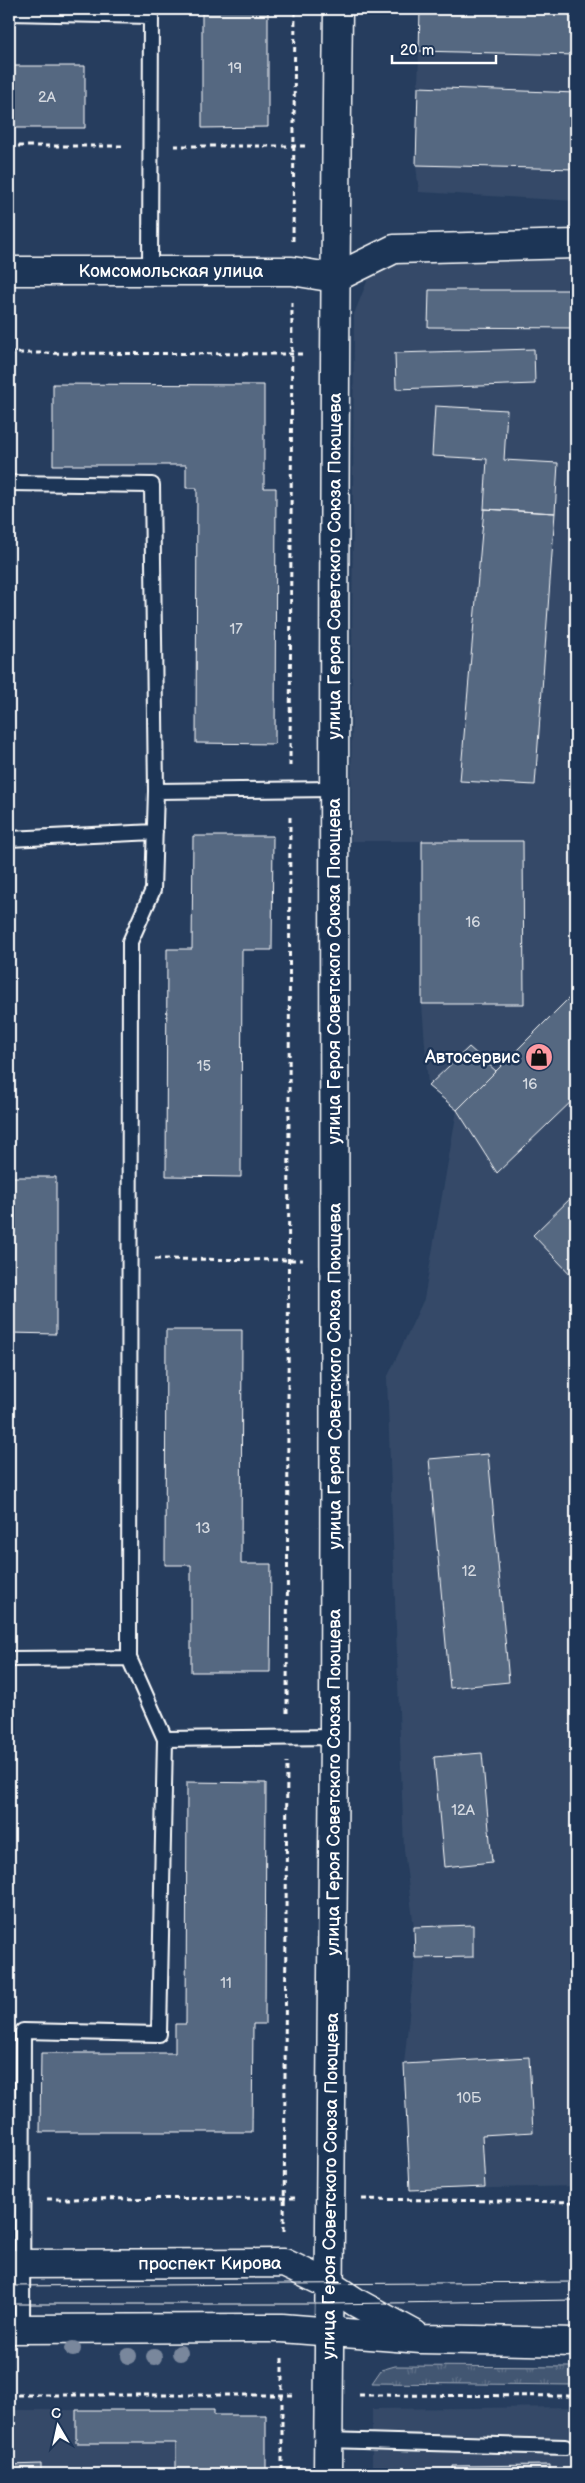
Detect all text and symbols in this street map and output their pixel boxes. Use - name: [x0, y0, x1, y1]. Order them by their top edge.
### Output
- scale bar: [392, 32, 496, 64]
- text: 20 m: [400, 41, 434, 60]
- house number: 19: [228, 59, 242, 78]
- house number: 2А: [38, 88, 57, 107]
- street label: Комсомольская улица: [79, 261, 264, 282]
- street label: улица Героя Советского Союза Поющева: [324, 392, 345, 739]
- house number: 17: [229, 620, 243, 639]
- street label: улица Героя Советского Союза Поющева: [324, 797, 345, 1144]
- house number: 16: [466, 913, 480, 932]
- shop icon: Автосервис: [524, 1042, 554, 1072]
- place label: Автосервис: [424, 1047, 520, 1068]
- house number: 15: [197, 1057, 211, 1076]
- house number: 16: [523, 1075, 537, 1094]
- street label: улица Героя Советского Союза Поющева: [324, 1202, 345, 1549]
- house number: 13: [195, 1519, 211, 1538]
- house number: 12: [462, 1562, 476, 1581]
- street label: улица Героя Советского Союза Поющева: [322, 1608, 345, 1956]
- house number: 12А: [451, 1801, 476, 1820]
- house number: 11: [220, 1974, 232, 1993]
- street label: улица Героя Советского Союза Поющева: [318, 2012, 343, 2359]
- house number: 10Б: [456, 2089, 482, 2108]
- street label: проспект Кирова: [138, 2253, 282, 2274]
- north arrow: [32, 2400, 82, 2450]
- text: С: [50, 2404, 62, 2423]

